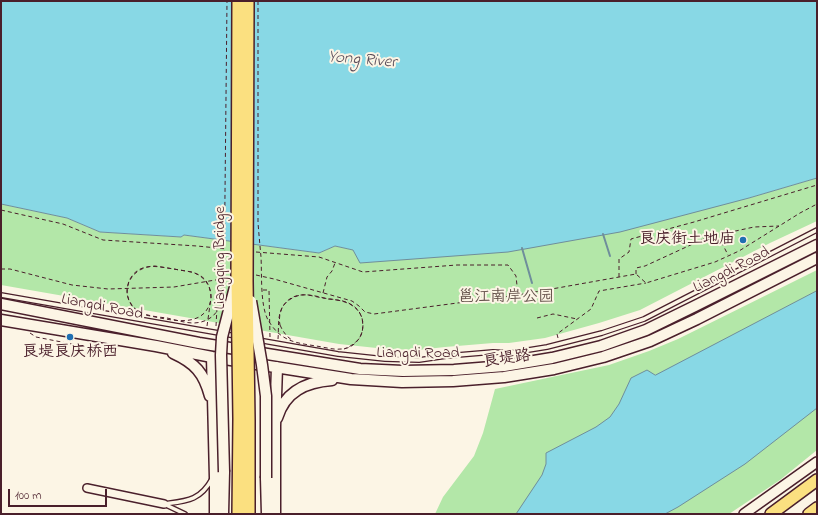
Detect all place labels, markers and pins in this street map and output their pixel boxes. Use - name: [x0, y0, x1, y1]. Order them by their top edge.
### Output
- place label: 良庆街土地庙: [639, 230, 735, 250]
- marker: 良庆街土地庙: [738, 235, 748, 245]
- marker: 良堤良庆桥西: [65, 332, 75, 342]
- place label: 良堤良庆桥西: [22, 343, 118, 363]

